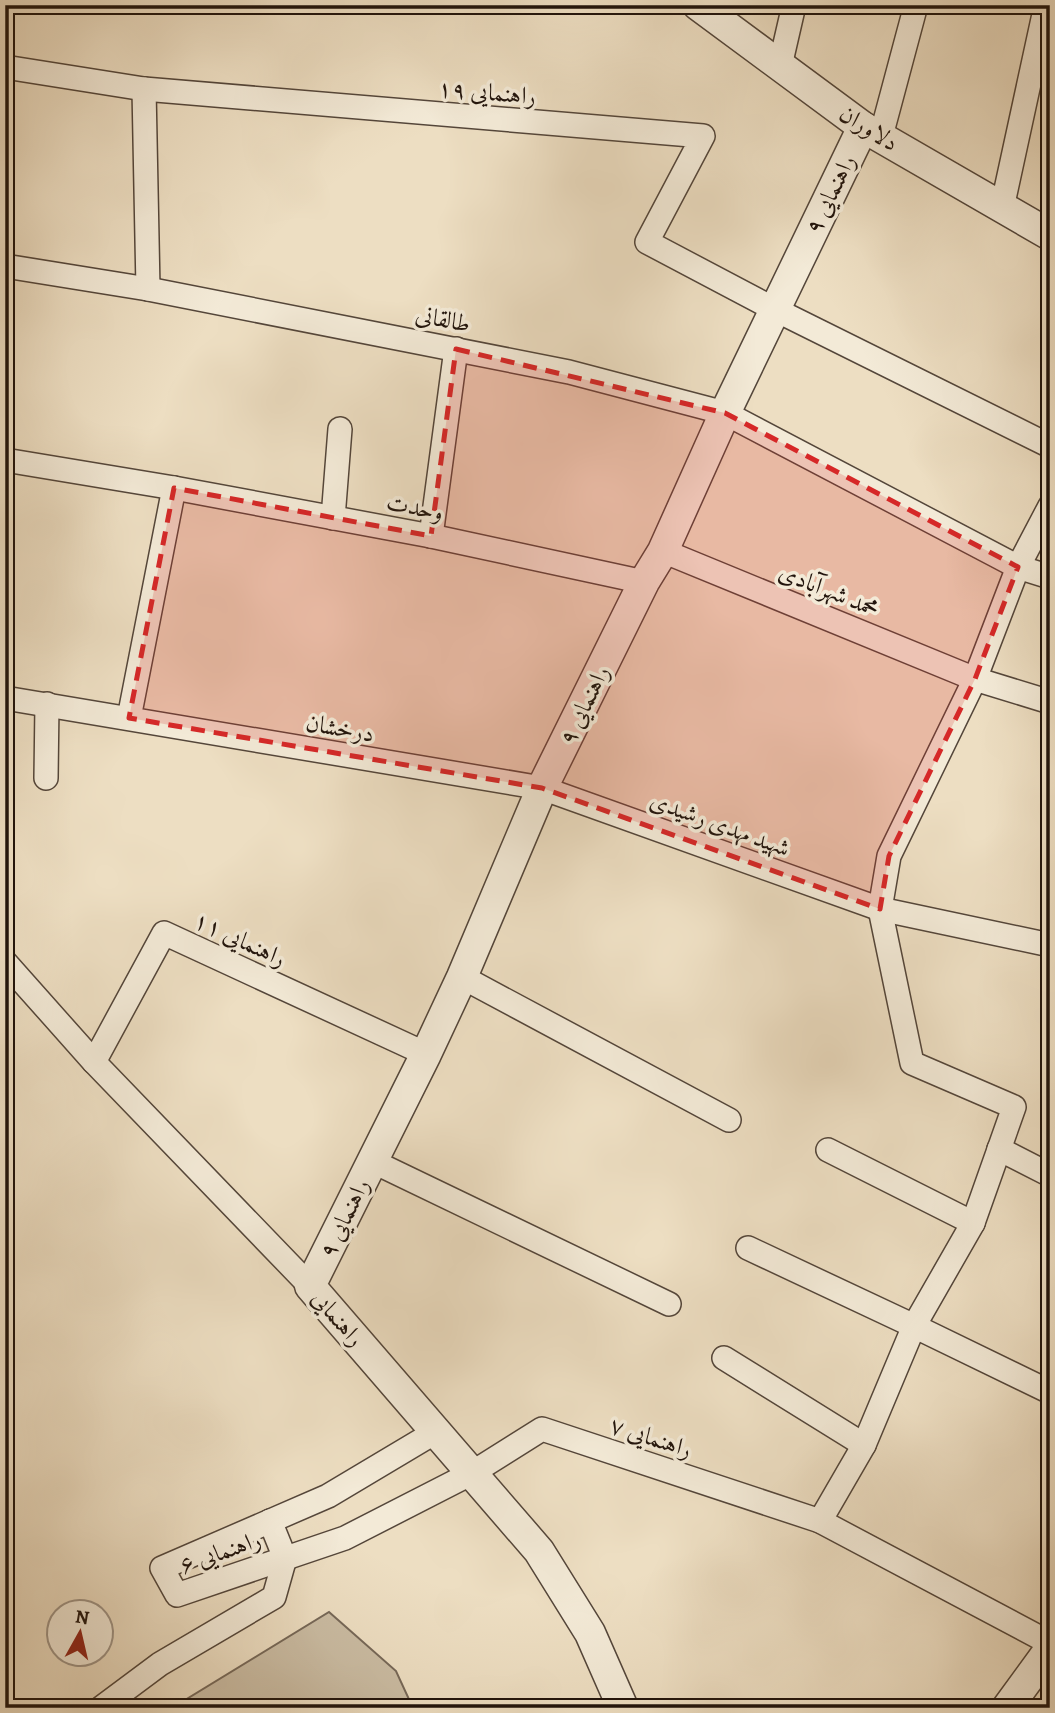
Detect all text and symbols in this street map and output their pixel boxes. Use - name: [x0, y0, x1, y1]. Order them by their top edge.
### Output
- street label: راهنمایی ۱۹: [437, 72, 537, 112]
- street label: دلاوران: [833, 97, 905, 159]
- street label: راهنمایی ۹: [797, 149, 863, 239]
- street label: طالقانی: [413, 298, 473, 340]
- street label: وحدت: [384, 486, 446, 528]
- street label: محمد شهرآبادی: [774, 555, 884, 625]
- street label: راهنمایی ۹: [551, 660, 617, 750]
- street label: درخشان: [303, 706, 377, 750]
- street label: شهید مهدی رشیدی: [645, 784, 795, 864]
- street label: راهنمایی ۱۱: [189, 904, 291, 974]
- street label: راهنمایی ۹: [311, 1173, 377, 1263]
- street label: راهنمایی: [304, 1283, 372, 1353]
- street label: راهنمایی ۷: [606, 1409, 696, 1465]
- street label: راهنمایی ۶: [175, 1523, 265, 1581]
- north arrow: [46, 1598, 116, 1668]
- text: N: [74, 1603, 91, 1631]

